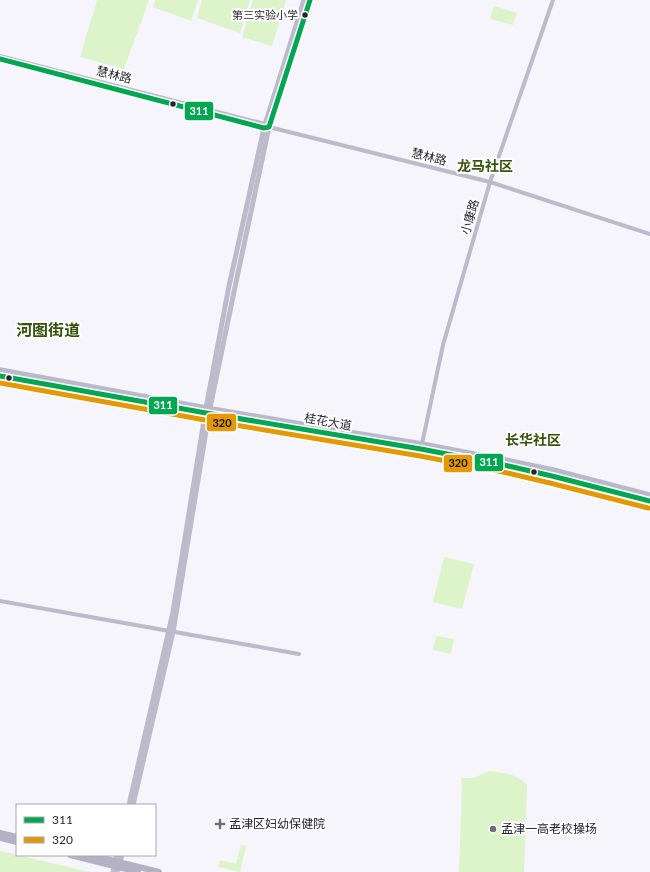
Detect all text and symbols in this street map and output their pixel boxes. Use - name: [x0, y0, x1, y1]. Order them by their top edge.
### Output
- place label: 第三实验小学: [232, 8, 298, 21]
- marker: 第三实验小学: [300, 10, 310, 20]
- street label: 慧林路: [95, 63, 133, 86]
- unlabelled marker: [168, 99, 178, 109]
- line badge: 311: [184, 101, 214, 121]
- text: 311: [189, 104, 209, 117]
- street label: 慧林路: [410, 145, 448, 168]
- district label: 龙马社区: [457, 157, 513, 174]
- street label: 小康路: [457, 197, 482, 236]
- district label: 河图街道: [16, 320, 80, 339]
- unlabelled marker: [4, 373, 14, 383]
- line badge: 311: [148, 396, 178, 415]
- text: 311: [153, 398, 173, 411]
- street label: 桂花大道: [303, 410, 353, 433]
- line badge: 320: [206, 413, 237, 432]
- text: 320: [212, 416, 232, 429]
- district label: 长华社区: [505, 431, 561, 448]
- line badge: 311: [474, 453, 504, 472]
- line badge: 320: [443, 454, 473, 473]
- text: 311: [479, 455, 499, 468]
- text: 320: [448, 456, 468, 469]
- unlabelled marker: [529, 467, 539, 477]
- legend: [16, 804, 156, 856]
- text: 311: [52, 812, 73, 827]
- place label: 孟津区妇幼保健院: [229, 816, 325, 831]
- marker: 孟津区妇幼保健院: [214, 818, 226, 830]
- place label: 孟津一高老校操场: [501, 821, 597, 836]
- marker: 孟津一高老校操场: [488, 824, 498, 834]
- text: 320: [52, 832, 73, 847]

